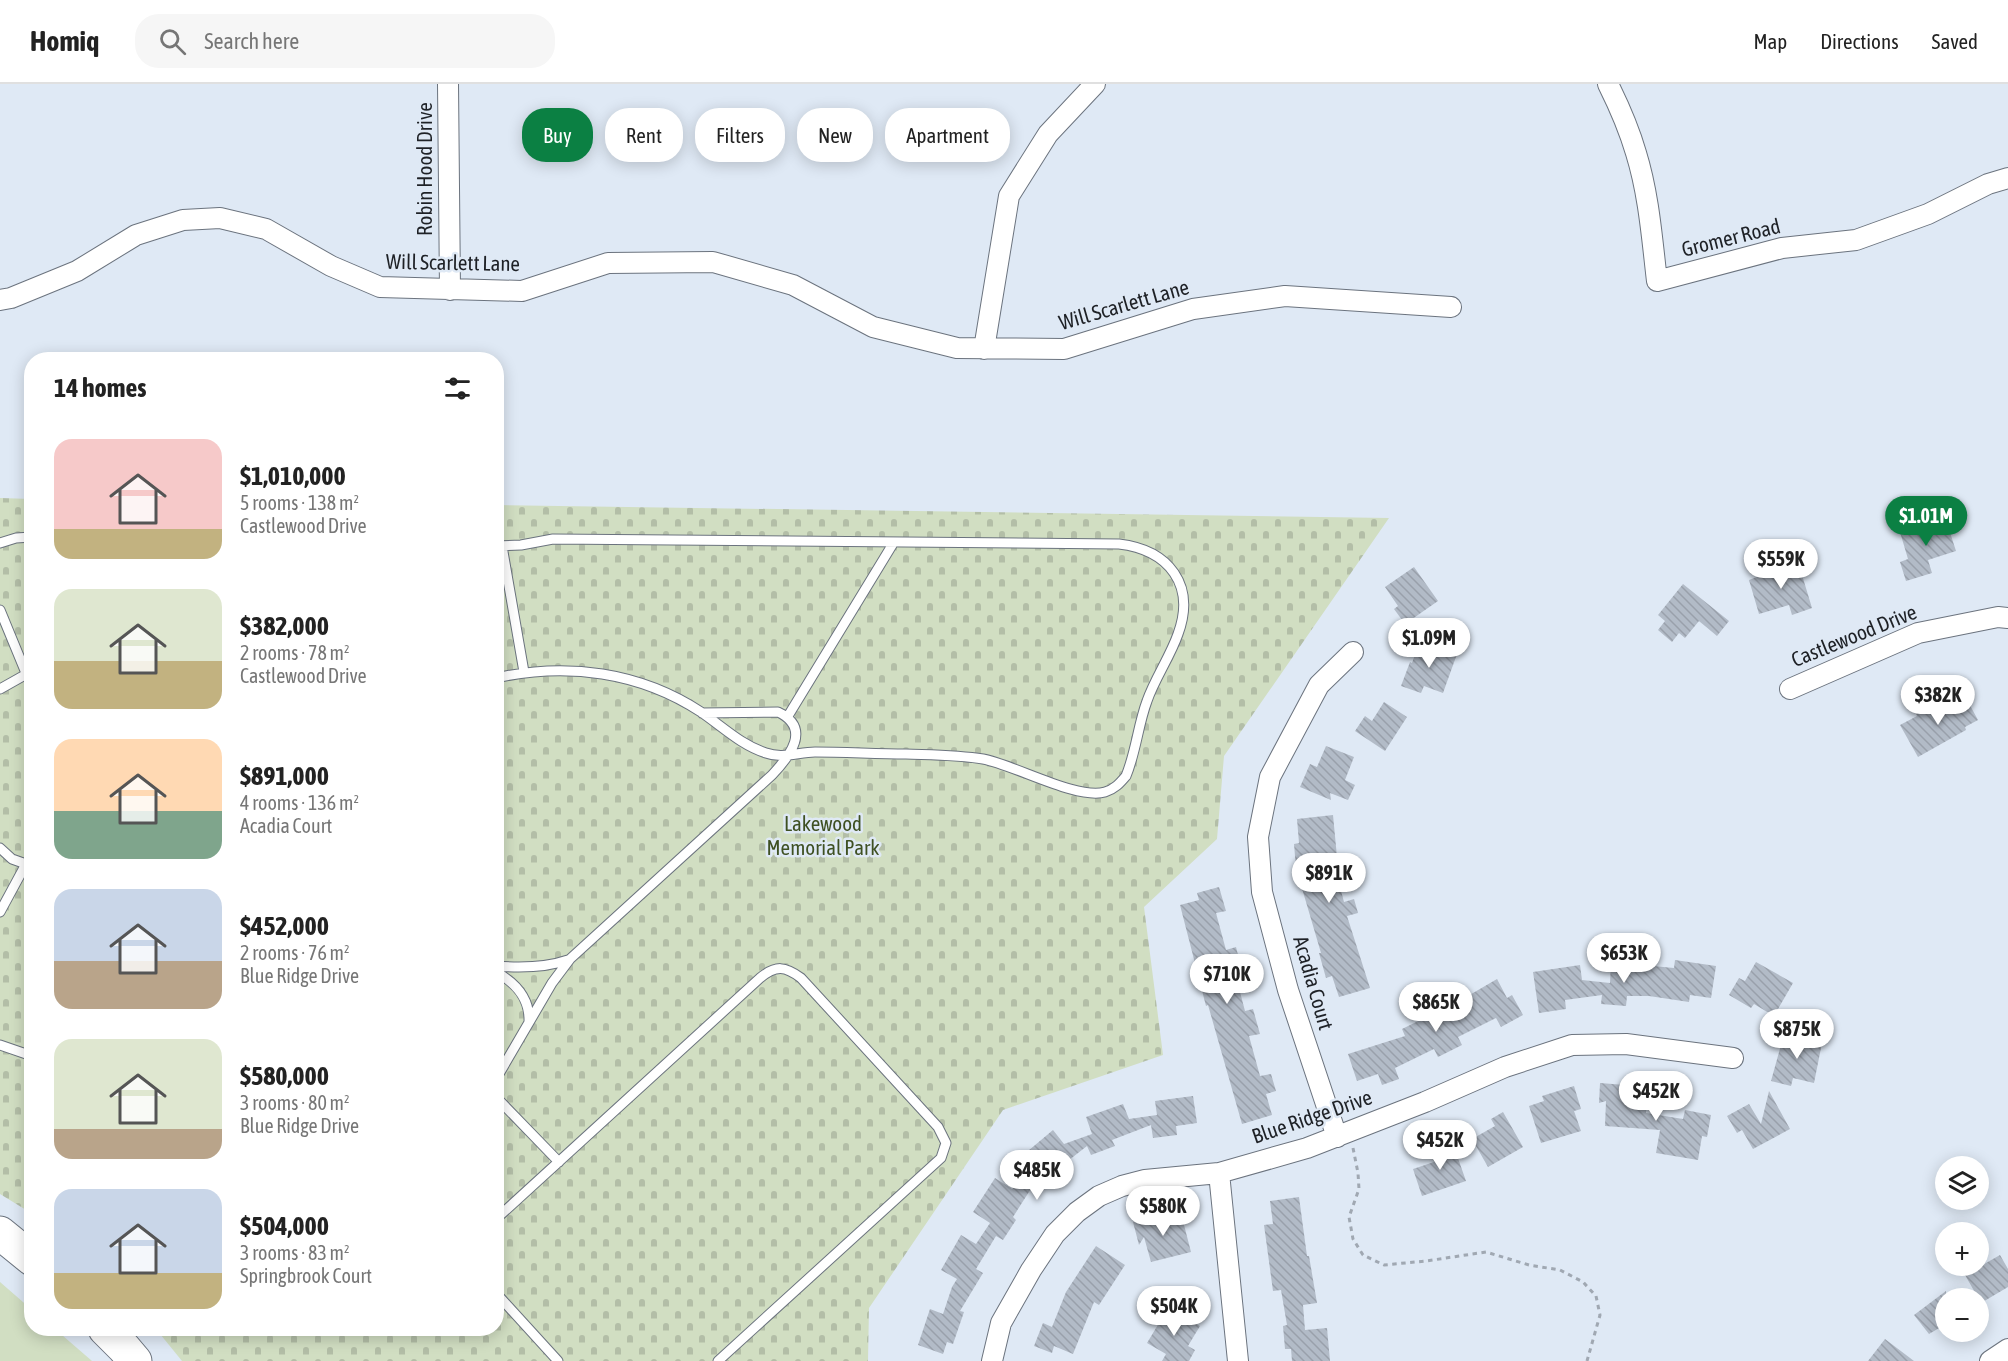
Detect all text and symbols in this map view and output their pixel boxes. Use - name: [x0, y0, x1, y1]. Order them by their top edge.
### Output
- search box: [135, 14, 555, 68]
- text: Homiq: [30, 25, 99, 57]
- icon: search: [156, 25, 189, 58]
- text: Search here: [204, 28, 299, 54]
- text: Map: [1753, 29, 1787, 53]
- text: Directions: [1820, 29, 1899, 53]
- text: Saved: [1932, 29, 1978, 53]
- street label: Robin Hood Drive: [412, 102, 436, 236]
- chip: Buy: [522, 108, 593, 162]
- chip: Rent: [605, 108, 683, 162]
- chip: Filters: [695, 108, 785, 162]
- chip: New: [797, 108, 873, 162]
- chip: Apartment: [885, 108, 1010, 162]
- street label: Gromer Road: [1679, 213, 1783, 261]
- street label: Will Scarlett Lane: [386, 249, 520, 275]
- street label: Will Scarlett Lane: [1056, 274, 1191, 334]
- icon: filters: [441, 372, 474, 405]
- text: 14 homes: [54, 373, 147, 403]
- text: $1,010,000: [240, 461, 346, 491]
- icon: home: [102, 463, 174, 535]
- text: 5 rooms · 138 m²: [240, 491, 359, 514]
- pin: $1.01M: [1877, 496, 1975, 547]
- text: $1.01M: [1899, 504, 1953, 527]
- text: Castlewood Drive: [240, 514, 367, 537]
- pin: $559K: [1739, 539, 1823, 590]
- text: $559K: [1758, 547, 1804, 570]
- street label: Castlewood Drive: [1787, 599, 1920, 671]
- text: $382,000: [240, 611, 329, 641]
- icon: home: [102, 613, 174, 685]
- pin: $1.09M: [1380, 618, 1478, 669]
- text: $1.09M: [1402, 626, 1456, 649]
- text: 2 rooms · 78 m²: [240, 641, 350, 664]
- text: Castlewood Drive: [240, 664, 367, 687]
- pin: $382K: [1896, 675, 1980, 726]
- text: $382K: [1915, 683, 1961, 706]
- text: $891,000: [240, 761, 329, 791]
- icon: home: [102, 763, 174, 835]
- text: 4 rooms · 136 m²: [240, 791, 359, 814]
- park label: Lakewood Memorial Park: [767, 811, 879, 859]
- text: Acadia Court: [240, 814, 332, 837]
- pin: $891K: [1287, 853, 1371, 904]
- text: $891K: [1306, 861, 1352, 884]
- text: $452,000: [240, 911, 329, 941]
- icon: home: [102, 913, 174, 985]
- street label: Acadia Court: [1289, 933, 1339, 1033]
- pin: $653K: [1582, 933, 1666, 984]
- text: 2 rooms · 76 m²: [240, 941, 350, 964]
- text: $653K: [1601, 941, 1647, 964]
- pin: $710K: [1185, 954, 1269, 1005]
- text: $710K: [1204, 962, 1250, 985]
- text: Blue Ridge Drive: [240, 964, 359, 987]
- pin: $865K: [1394, 982, 1478, 1033]
- text: $865K: [1413, 990, 1459, 1013]
- pin: $875K: [1755, 1009, 1839, 1060]
- text: $875K: [1774, 1017, 1820, 1040]
- text: $580,000: [240, 1061, 329, 1091]
- icon: home: [102, 1063, 174, 1135]
- pin: $452K: [1614, 1071, 1698, 1122]
- text: $452K: [1633, 1079, 1679, 1102]
- street label: Blue Ridge Drive: [1249, 1084, 1375, 1148]
- text: 3 rooms · 80 m²: [240, 1091, 350, 1114]
- text: Blue Ridge Drive: [240, 1114, 359, 1137]
- pin: $452K: [1398, 1120, 1482, 1171]
- text: $452K: [1417, 1128, 1463, 1151]
- pin: $485K: [995, 1150, 1079, 1201]
- map controls: [1935, 1156, 1989, 1342]
- button: layers: [1935, 1156, 1989, 1210]
- text: $485K: [1014, 1158, 1060, 1181]
- pin: $580K: [1121, 1186, 1205, 1237]
- text: $580K: [1140, 1194, 1186, 1217]
- text: $504,000: [240, 1211, 329, 1241]
- icon: home: [102, 1213, 174, 1285]
- button: +: [1935, 1222, 1989, 1276]
- text: 3 rooms · 83 m²: [240, 1241, 350, 1264]
- text: Springbrook Court: [240, 1264, 372, 1287]
- pin: $504K: [1132, 1286, 1216, 1337]
- button: −: [1935, 1288, 1989, 1342]
- text: $504K: [1151, 1294, 1197, 1317]

